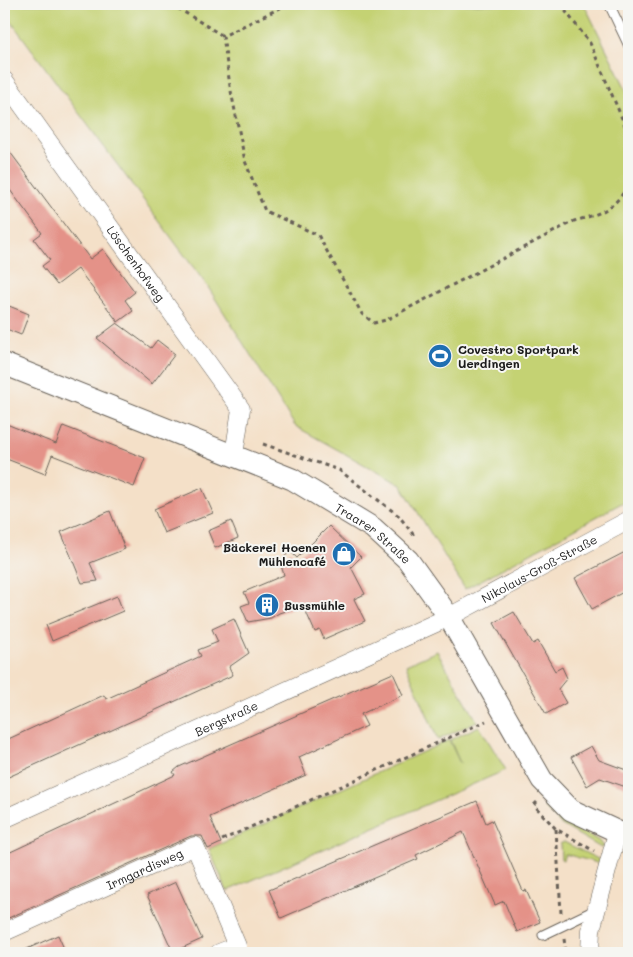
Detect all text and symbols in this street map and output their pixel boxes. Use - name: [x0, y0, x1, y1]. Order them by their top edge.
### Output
- street label: Löschenhofweg: [103, 222, 169, 304]
- place label: Covestro Sportpark Uerdingen: [458, 341, 579, 371]
- sports icon: Covestro Sportpark Uerdingen: [427, 343, 453, 369]
- street label: Traarer Straße: [332, 499, 415, 567]
- street label: Nikolaus-Groß-Straße: [478, 531, 600, 606]
- place label: Bäckerei Hoenen Mühlencafé: [223, 539, 326, 569]
- shop icon: Bäckerei Hoenen Mühlencafé: [331, 541, 357, 567]
- building icon: Bussmühle: [254, 592, 280, 618]
- place label: Bussmühle: [284, 597, 345, 613]
- street label: Bergstraße: [192, 697, 260, 739]
- street label: Irmgardisweg: [104, 845, 185, 893]

